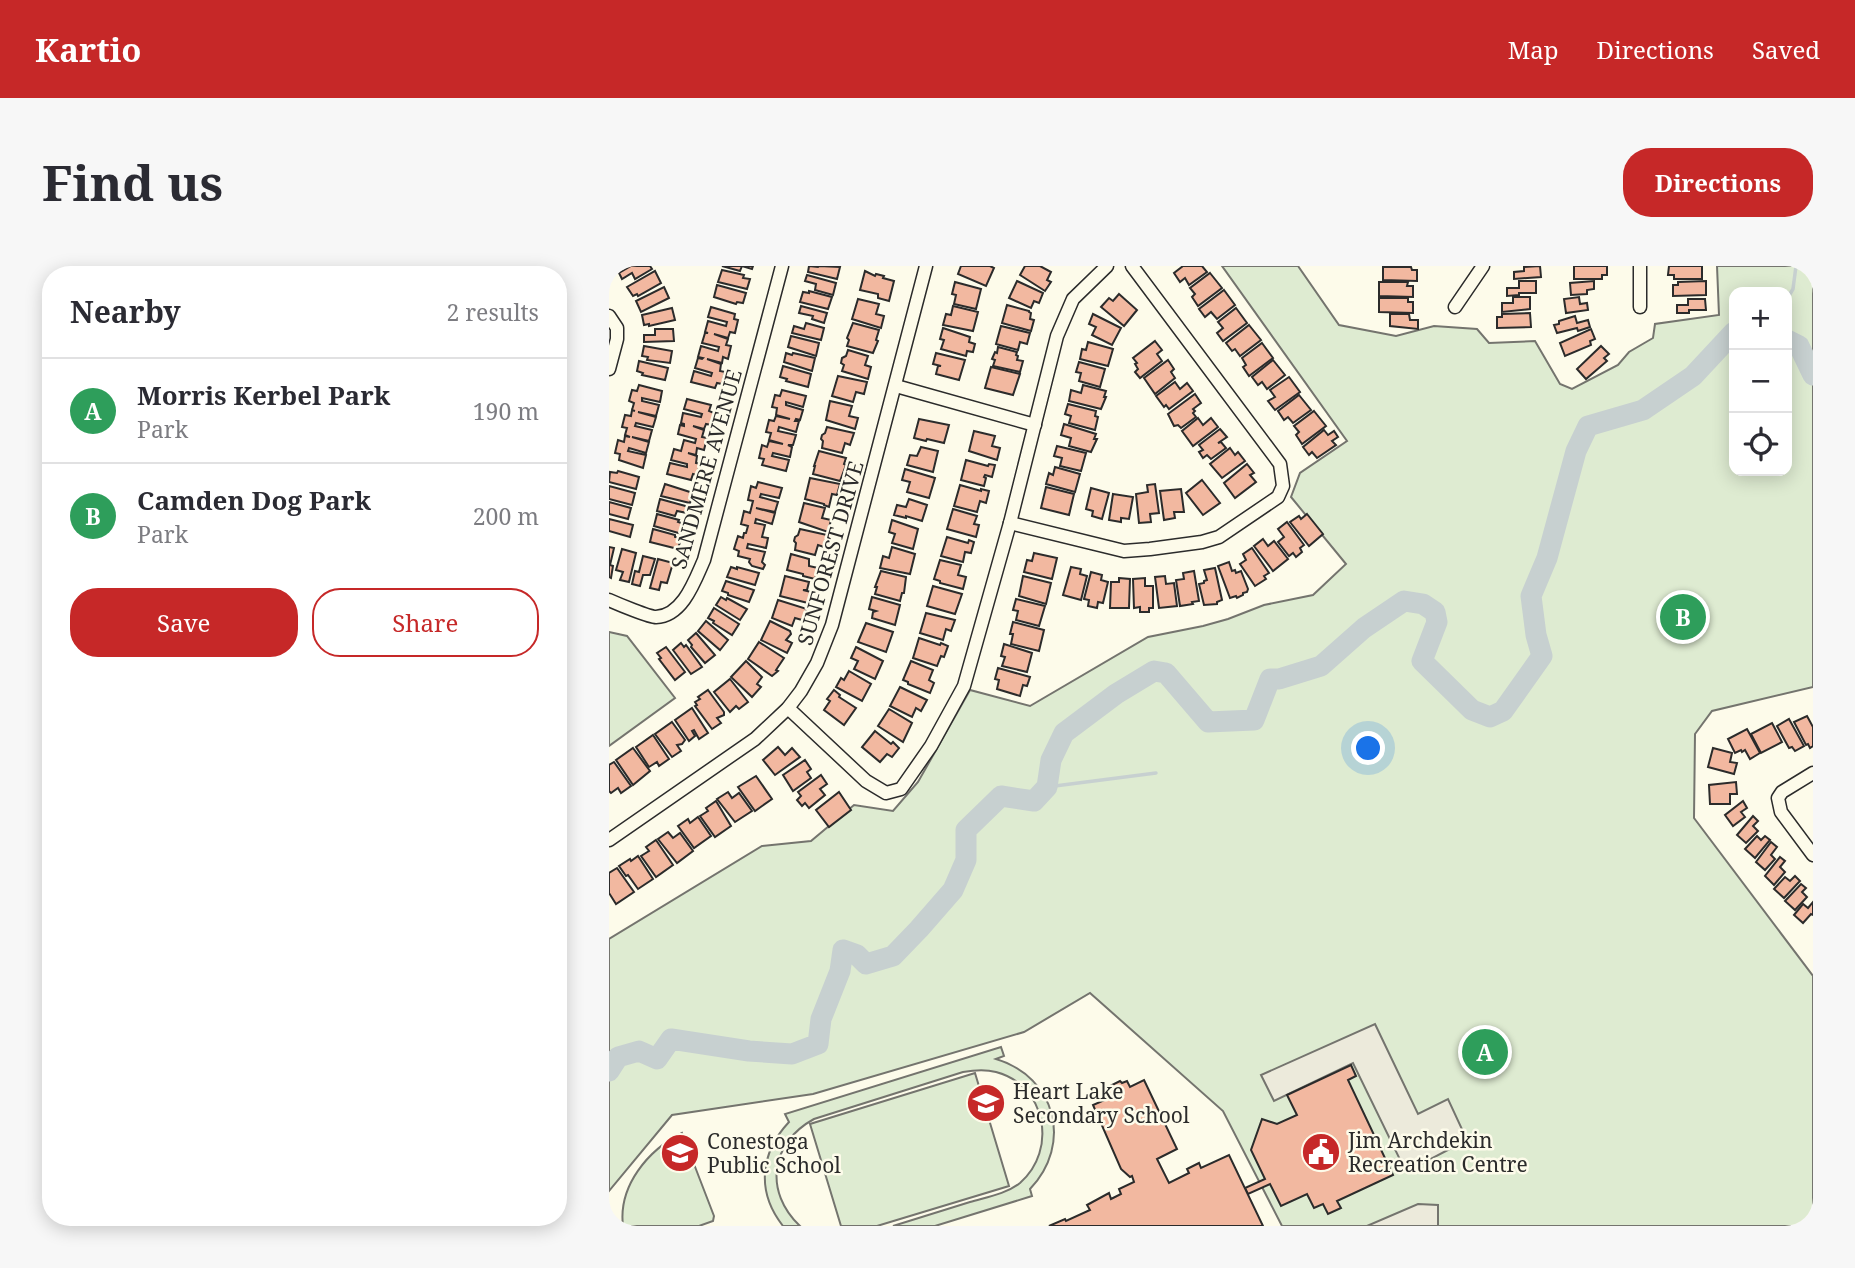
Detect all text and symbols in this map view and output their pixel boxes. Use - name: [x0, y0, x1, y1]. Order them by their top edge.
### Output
- text: Kartio: [35, 27, 142, 72]
- text: Map: [1508, 33, 1559, 66]
- text: Directions: [1597, 33, 1714, 66]
- text: Saved: [1752, 33, 1820, 66]
- button: Directions: [1623, 148, 1813, 217]
- text: Find us: [42, 149, 223, 215]
- map controls: [1729, 287, 1792, 476]
- button: +: [1729, 287, 1792, 350]
- text: Nearby: [70, 291, 181, 332]
- text: 2 results: [446, 296, 539, 328]
- button: −: [1729, 350, 1792, 413]
- street label: SANDMERE AVENUE: [664, 366, 748, 572]
- text: Morris Kerbel Park: [137, 377, 390, 413]
- text: A: [84, 395, 102, 427]
- text: 190 m: [473, 395, 539, 427]
- text: Park: [137, 413, 188, 445]
- button: locate: [1729, 413, 1792, 476]
- street label: SUNFOREST DRIVE: [790, 457, 870, 649]
- text: Camden Dog Park: [137, 482, 371, 518]
- text: B: [85, 500, 101, 532]
- text: 200 m: [473, 500, 539, 532]
- text: Park: [137, 518, 188, 550]
- button: Save: [70, 588, 298, 657]
- button: Share: [312, 588, 539, 657]
- pin: B: [1660, 591, 1706, 643]
- your location: [1351, 731, 1385, 765]
- pin: A: [1462, 1026, 1508, 1078]
- place label: Heart Lake Secondary School: [1013, 1077, 1190, 1129]
- school or university icon: Heart Lake Secondary School: [965, 1082, 1007, 1124]
- place label: Jim Archdekin Recreation Centre: [1347, 1126, 1528, 1178]
- place label: Conestoga Public School: [707, 1127, 841, 1179]
- public building icon: Jim Archdekin Recreation Centre: [1300, 1131, 1342, 1173]
- school or university icon: Conestoga Public School: [659, 1132, 701, 1174]

